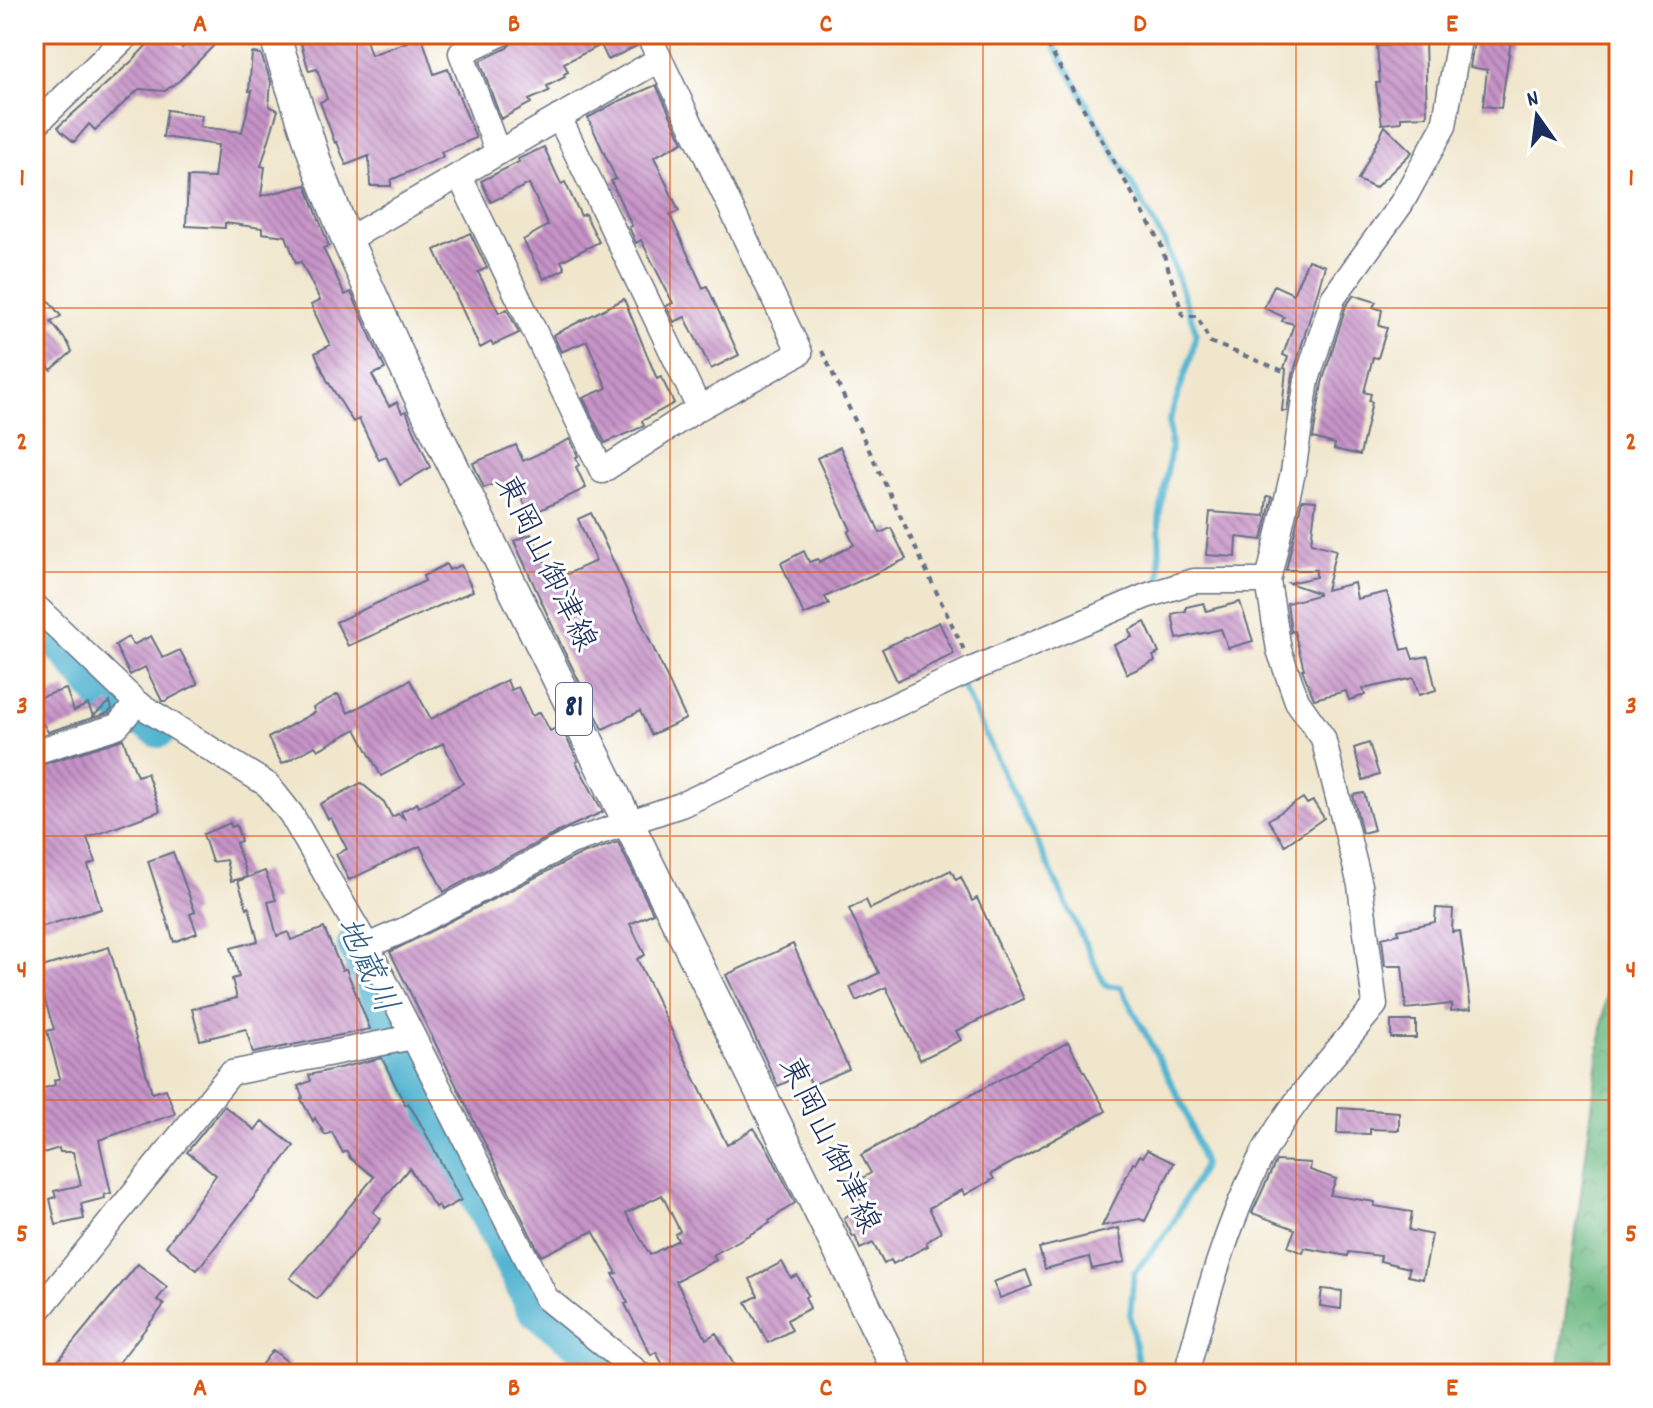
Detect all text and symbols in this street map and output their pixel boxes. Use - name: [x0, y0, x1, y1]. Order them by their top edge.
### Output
- text: A: [193, 7, 207, 44]
- text: B: [508, 7, 520, 44]
- text: C: [820, 7, 833, 44]
- text: D: [1133, 7, 1147, 44]
- text: E: [1446, 7, 1458, 44]
- north arrow: [1497, 76, 1577, 156]
- text: N: [1524, 84, 1542, 116]
- text: 1: [19, 161, 25, 198]
- text: 1: [1628, 161, 1634, 198]
- text: 2: [16, 425, 28, 462]
- text: 2: [1625, 425, 1637, 462]
- street label: 東岡山御津線: [480, 468, 606, 660]
- road number: 81: [556, 683, 592, 735]
- text: 3: [16, 689, 28, 726]
- text: 3: [1625, 689, 1637, 726]
- water label: 地蔵川: [320, 909, 408, 1023]
- text: 4: [17, 953, 27, 990]
- text: 4: [1626, 953, 1636, 990]
- street label: 東岡山御津線: [764, 1050, 890, 1242]
- text: 5: [16, 1217, 28, 1254]
- text: 5: [1625, 1217, 1637, 1254]
- text: A: [193, 1371, 207, 1408]
- text: B: [508, 1371, 520, 1408]
- text: C: [820, 1371, 833, 1408]
- text: D: [1133, 1371, 1147, 1408]
- text: E: [1446, 1371, 1458, 1408]

